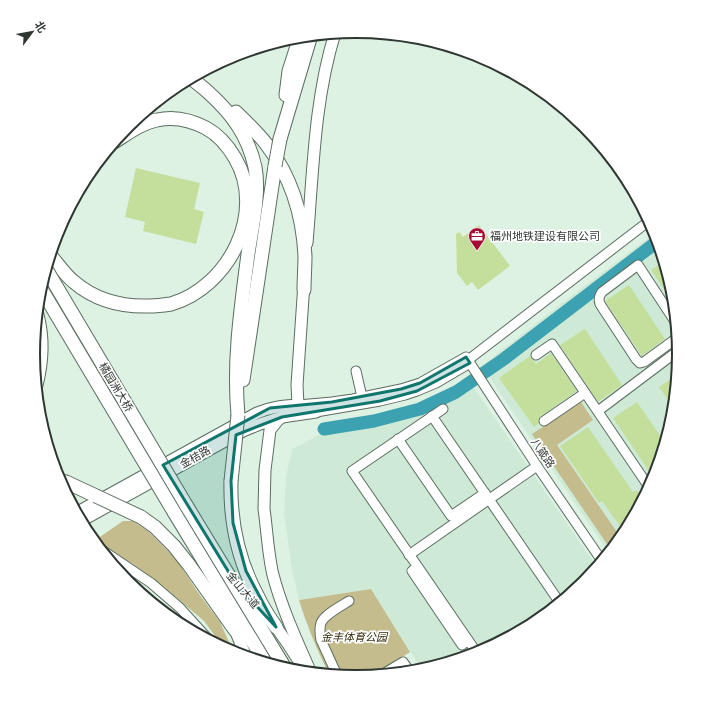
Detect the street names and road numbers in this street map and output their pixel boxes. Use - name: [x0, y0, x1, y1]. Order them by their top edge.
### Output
- street label: 橘园洲大桥: [96, 360, 135, 414]
- street label: 八箴路: [528, 436, 557, 471]
- street label: 金桔路: [178, 444, 213, 471]
- street label: 金山大道: [223, 569, 262, 611]

